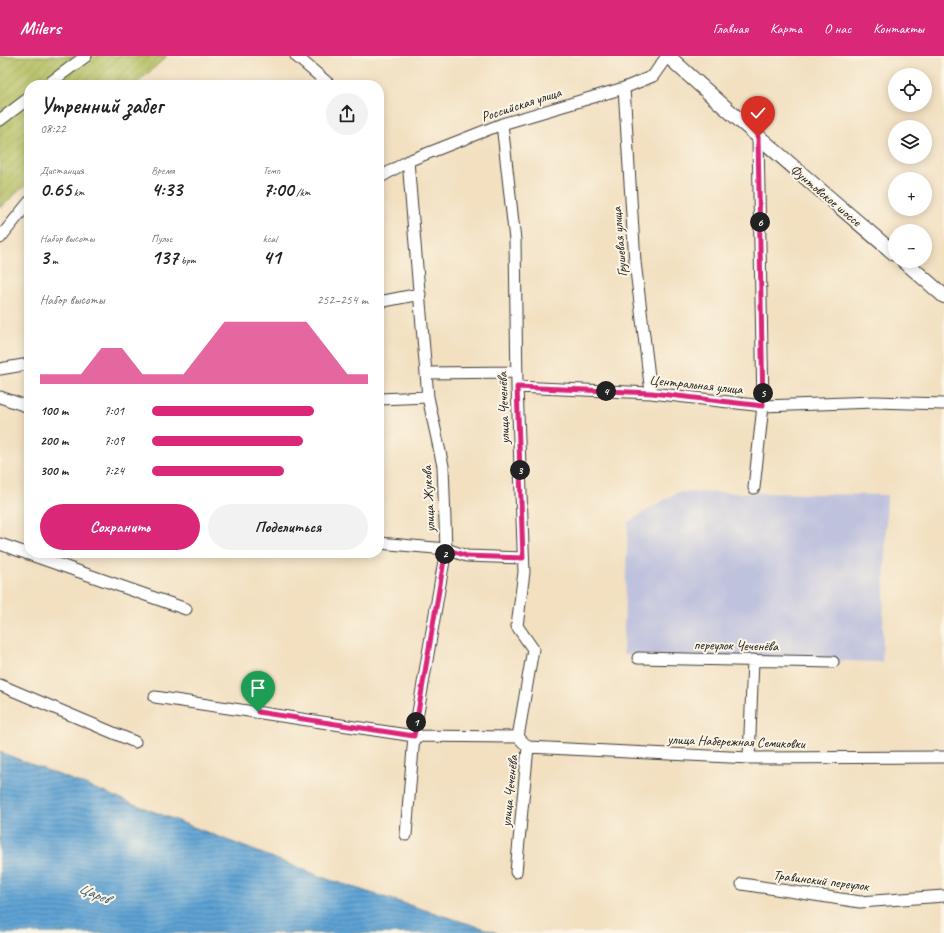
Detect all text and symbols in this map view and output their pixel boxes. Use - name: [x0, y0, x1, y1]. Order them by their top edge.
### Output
- text: Milers: [20, 16, 61, 40]
- text: Главная: [713, 20, 748, 37]
- text: Карта: [770, 20, 802, 37]
- text: О нас: [824, 20, 851, 37]
- text: Контакты: [873, 20, 924, 37]
- map controls: [888, 68, 932, 268]
- button: locate: [888, 68, 932, 112]
- street label: Российская улица: [479, 83, 565, 125]
- text: Утренний забег: [40, 92, 163, 120]
- button: share: [326, 93, 368, 135]
- pin: [741, 96, 775, 137]
- icon: check: [747, 102, 769, 124]
- button: layers: [888, 120, 932, 164]
- text: 08:22: [40, 121, 66, 137]
- street label: Фунтовское шоссе: [787, 161, 866, 231]
- text: Дистанция: [40, 163, 84, 177]
- text: Время: [151, 163, 175, 177]
- text: Темп: [263, 163, 280, 177]
- button: +: [888, 172, 932, 216]
- text: 0.65: [40, 177, 71, 202]
- text: 4:33: [151, 177, 182, 202]
- text: 7:00: [263, 177, 294, 202]
- text: km: [71, 185, 84, 199]
- text: /km: [294, 185, 311, 199]
- street label: Грушевая улица: [608, 205, 631, 278]
- pin: 6: [750, 212, 770, 232]
- text: 6: [757, 215, 763, 229]
- button: −: [888, 224, 932, 268]
- text: Набор высоты: [40, 231, 95, 245]
- text: Пульс: [151, 231, 173, 245]
- text: kcal: [263, 231, 277, 245]
- text: 3: [40, 245, 49, 270]
- text: 137: [151, 245, 178, 270]
- text: 41: [263, 245, 281, 270]
- text: m: [49, 253, 58, 267]
- text: bpm: [178, 253, 196, 267]
- text: Набор высоты: [40, 292, 105, 308]
- text: 252–254 m: [317, 292, 368, 308]
- street label: улица Чеченёва: [494, 371, 513, 445]
- street label: Центральная улица: [648, 371, 744, 398]
- pin: 4: [596, 381, 616, 401]
- pin: 5: [753, 383, 773, 403]
- text: 4: [604, 384, 608, 398]
- text: 5: [761, 386, 765, 400]
- text: 100 m: [40, 403, 68, 419]
- text: 7:01: [104, 403, 124, 419]
- text: 200 m: [40, 433, 68, 449]
- text: 7:09: [104, 433, 124, 449]
- pin: 3: [510, 460, 530, 480]
- text: 300 m: [40, 463, 68, 479]
- text: 7:24: [104, 463, 124, 479]
- text: 3: [518, 463, 522, 477]
- street label: улица Жукова: [418, 464, 439, 534]
- button: Сохранить: [40, 504, 200, 550]
- button: Поделиться: [208, 504, 368, 550]
- pin: 2: [435, 544, 455, 564]
- text: 2: [443, 547, 447, 561]
- street label: переулок Чеченёва: [694, 636, 779, 655]
- pin: [241, 671, 275, 712]
- icon: arrive: [247, 677, 269, 699]
- pin: 1: [406, 712, 426, 732]
- text: 1: [414, 715, 418, 729]
- street label: улица Набережная Семиковки: [666, 731, 807, 752]
- street label: улица Чеченёва: [497, 754, 522, 829]
- street label: Травинский переулок: [772, 866, 871, 895]
- water label: Царев: [76, 879, 116, 910]

